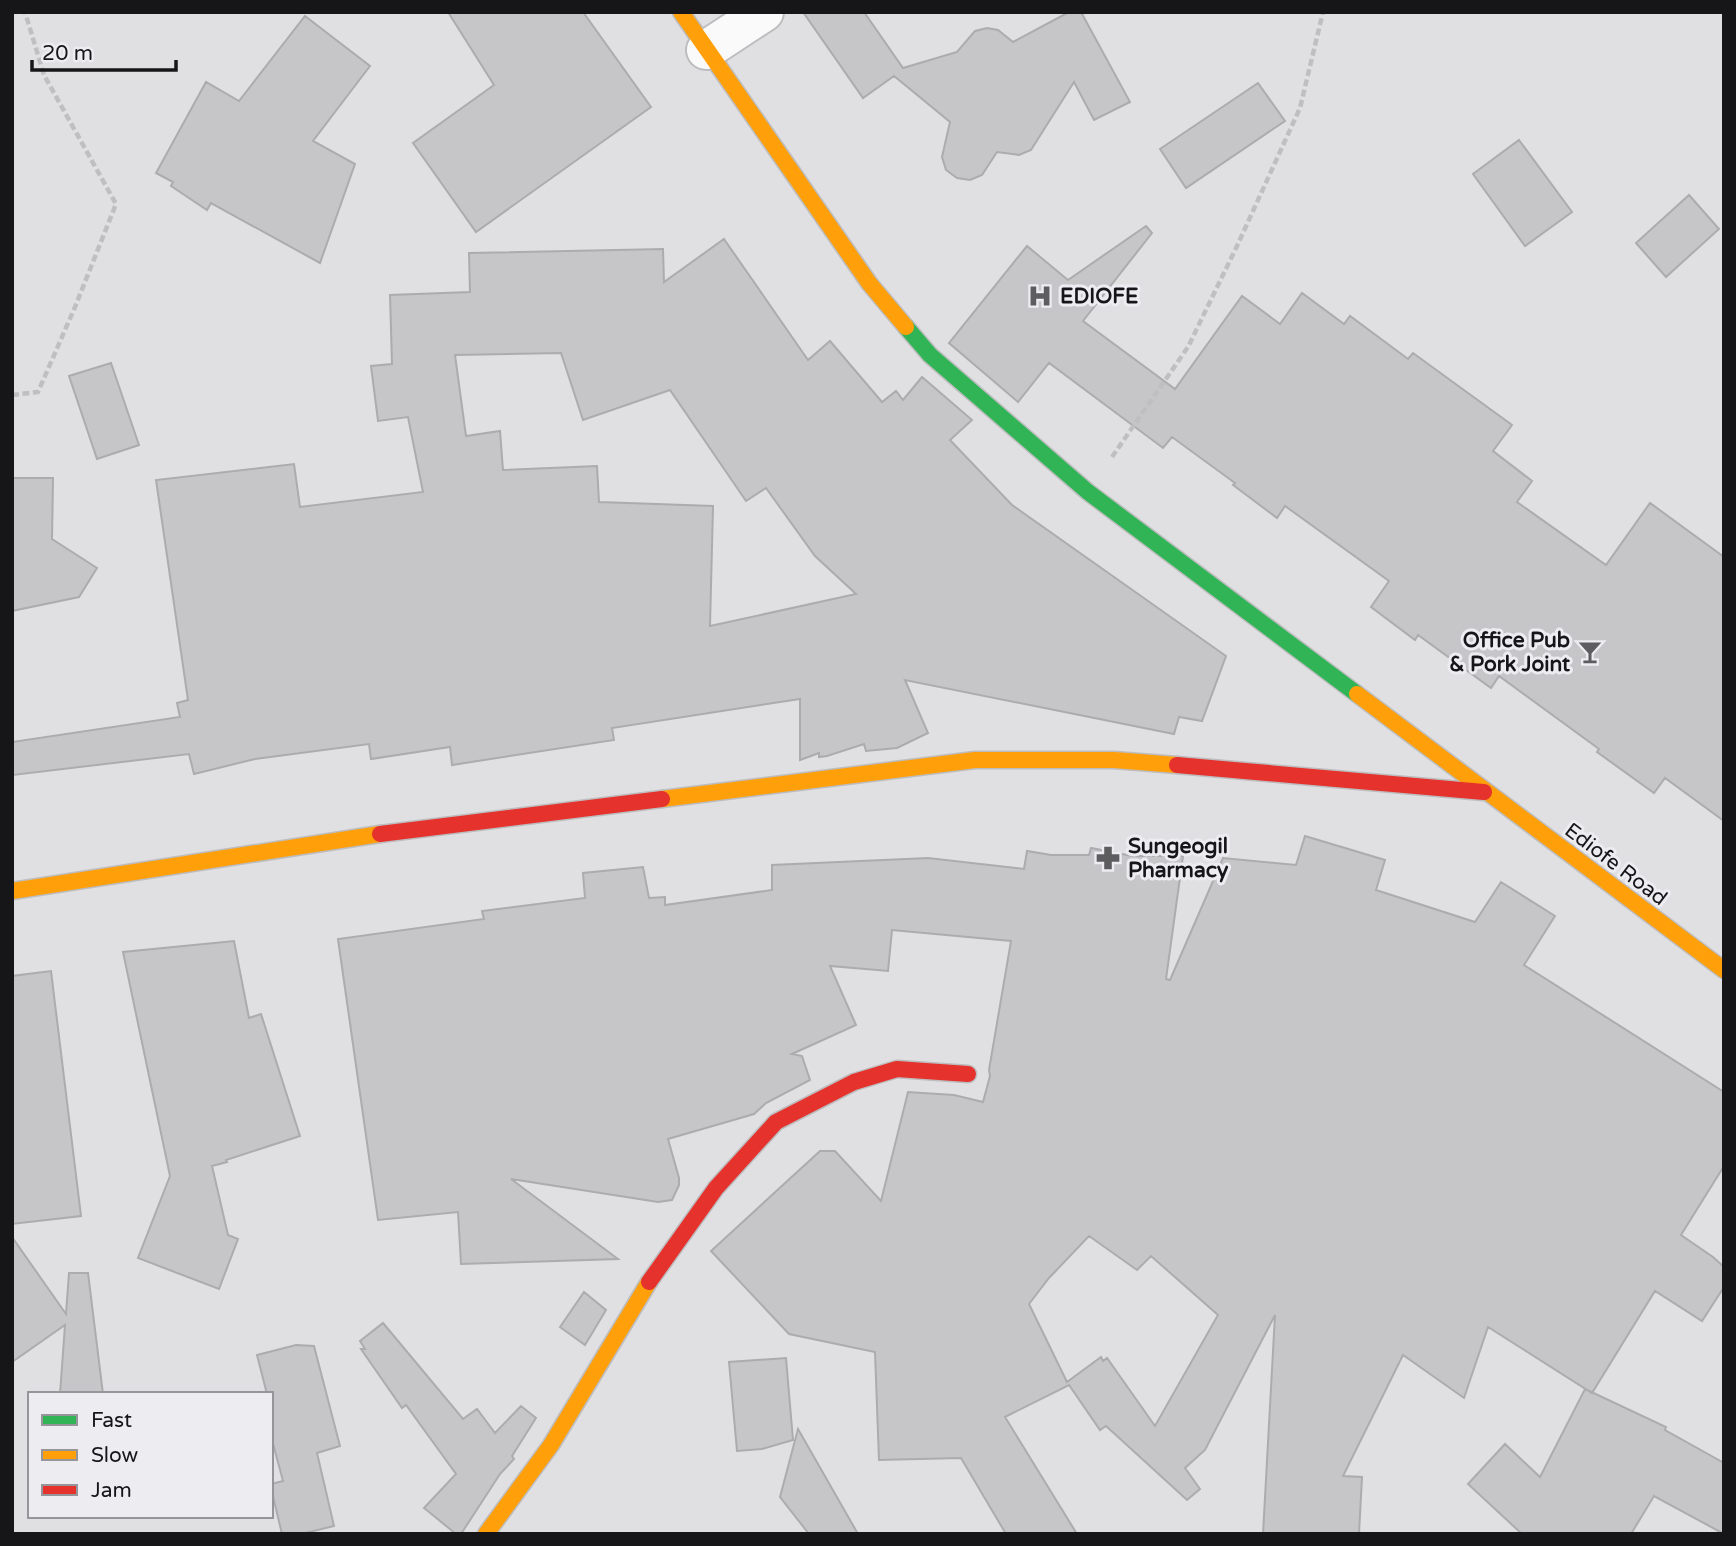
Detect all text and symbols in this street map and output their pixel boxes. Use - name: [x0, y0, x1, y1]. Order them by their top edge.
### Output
- scale bar: [32, 28, 175, 72]
- text: 20 m: [42, 41, 93, 66]
- hospital icon: EDIOFE: [1026, 282, 1054, 310]
- place label: EDIOFE: [1060, 284, 1138, 309]
- place label: Office Pub & Pork Joint: [1449, 628, 1570, 677]
- bar icon: Office Pub & Pork Joint: [1576, 638, 1604, 666]
- street label: Ediofe Road: [1560, 818, 1672, 911]
- place label: Sungeogil Pharmacy: [1128, 834, 1229, 883]
- pharmacy icon: Sungeogil Pharmacy: [1094, 844, 1122, 872]
- legend: [28, 1392, 273, 1518]
- text: Fast: [91, 1408, 132, 1433]
- text: Slow: [91, 1443, 139, 1468]
- text: Jam: [91, 1478, 132, 1503]

